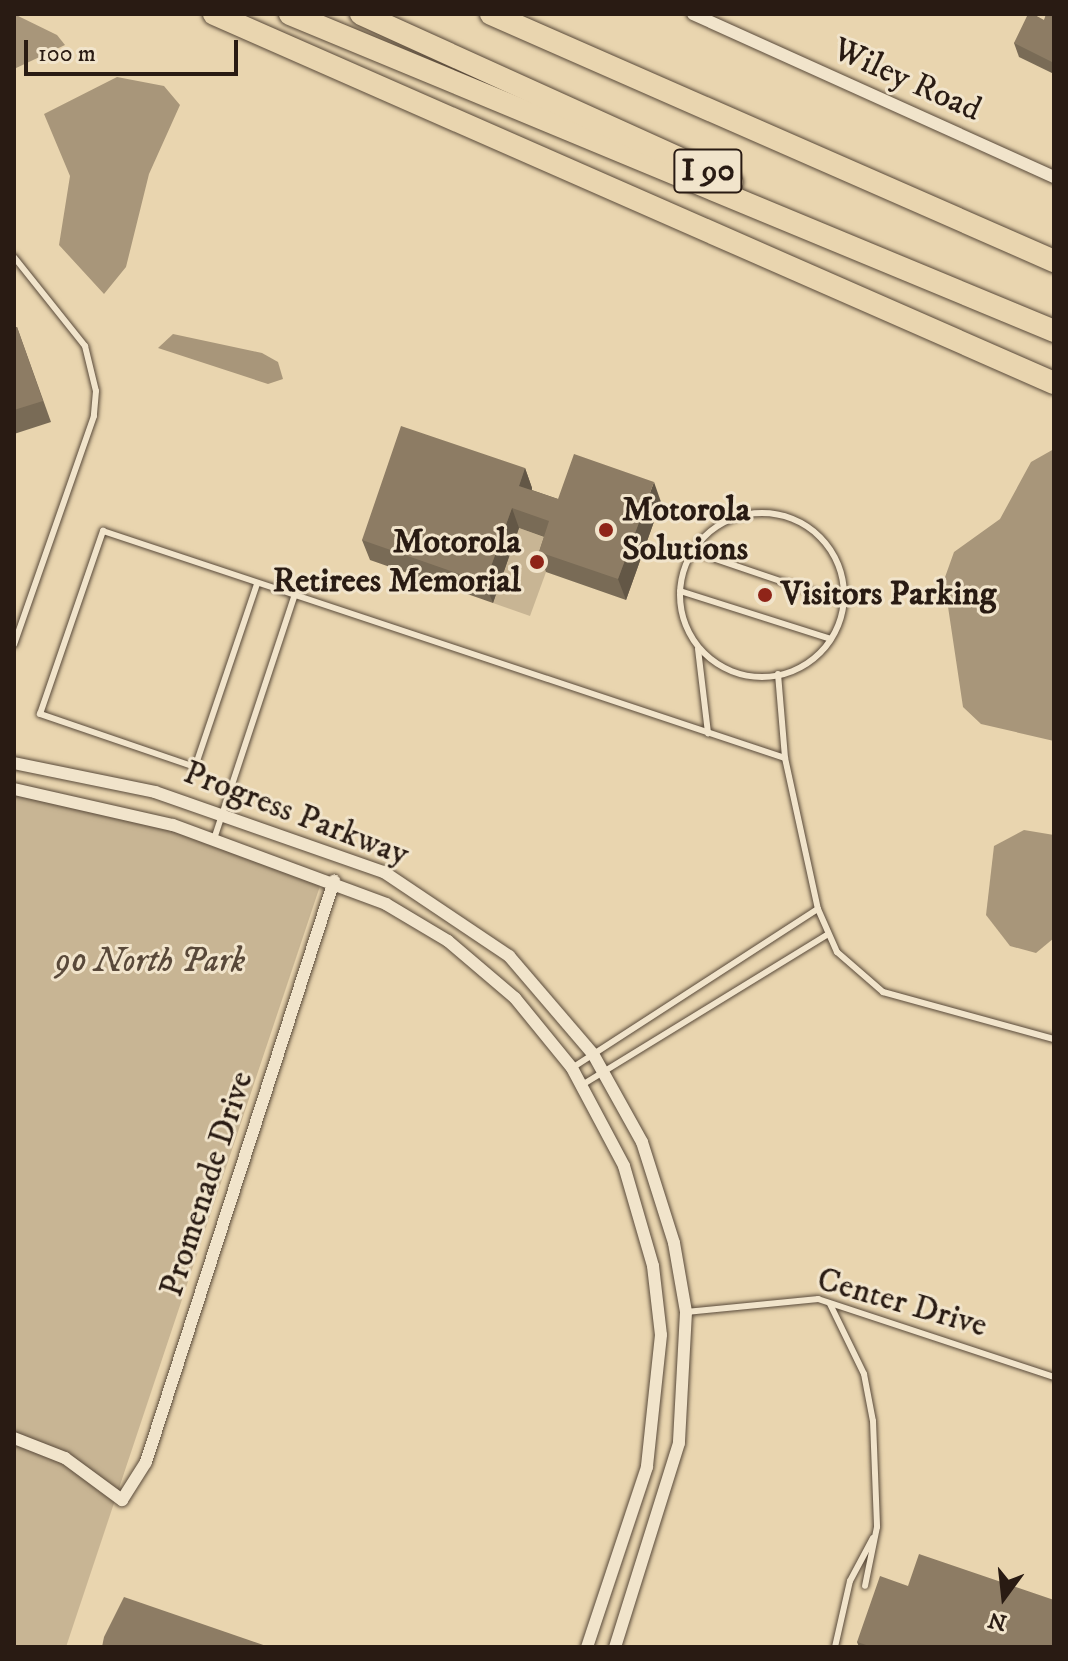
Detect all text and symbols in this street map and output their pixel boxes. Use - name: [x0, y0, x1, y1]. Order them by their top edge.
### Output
- scale bar: [28, 24, 242, 74]
- street label: Wiley Road: [827, 29, 987, 131]
- text: 100 m: [38, 39, 96, 69]
- road number: I 90: [672, 143, 744, 199]
- place label: Motorola Solutions: [622, 490, 750, 570]
- marker: Motorola Solutions: [597, 521, 615, 539]
- place label: Motorola Retirees Memorial: [273, 522, 521, 602]
- marker: Motorola Retirees Memorial: [528, 553, 546, 571]
- place label: Visitors Parking: [781, 575, 996, 615]
- marker: Visitors Parking: [756, 586, 774, 604]
- street label: Progress Parkway: [178, 752, 414, 876]
- park label: 90 North Park: [55, 942, 245, 982]
- street label: Promenade Drive: [151, 1066, 263, 1302]
- street label: Center Drive: [812, 1259, 992, 1347]
- north arrow: [964, 1557, 1044, 1637]
- text: N: [985, 1605, 1010, 1636]

